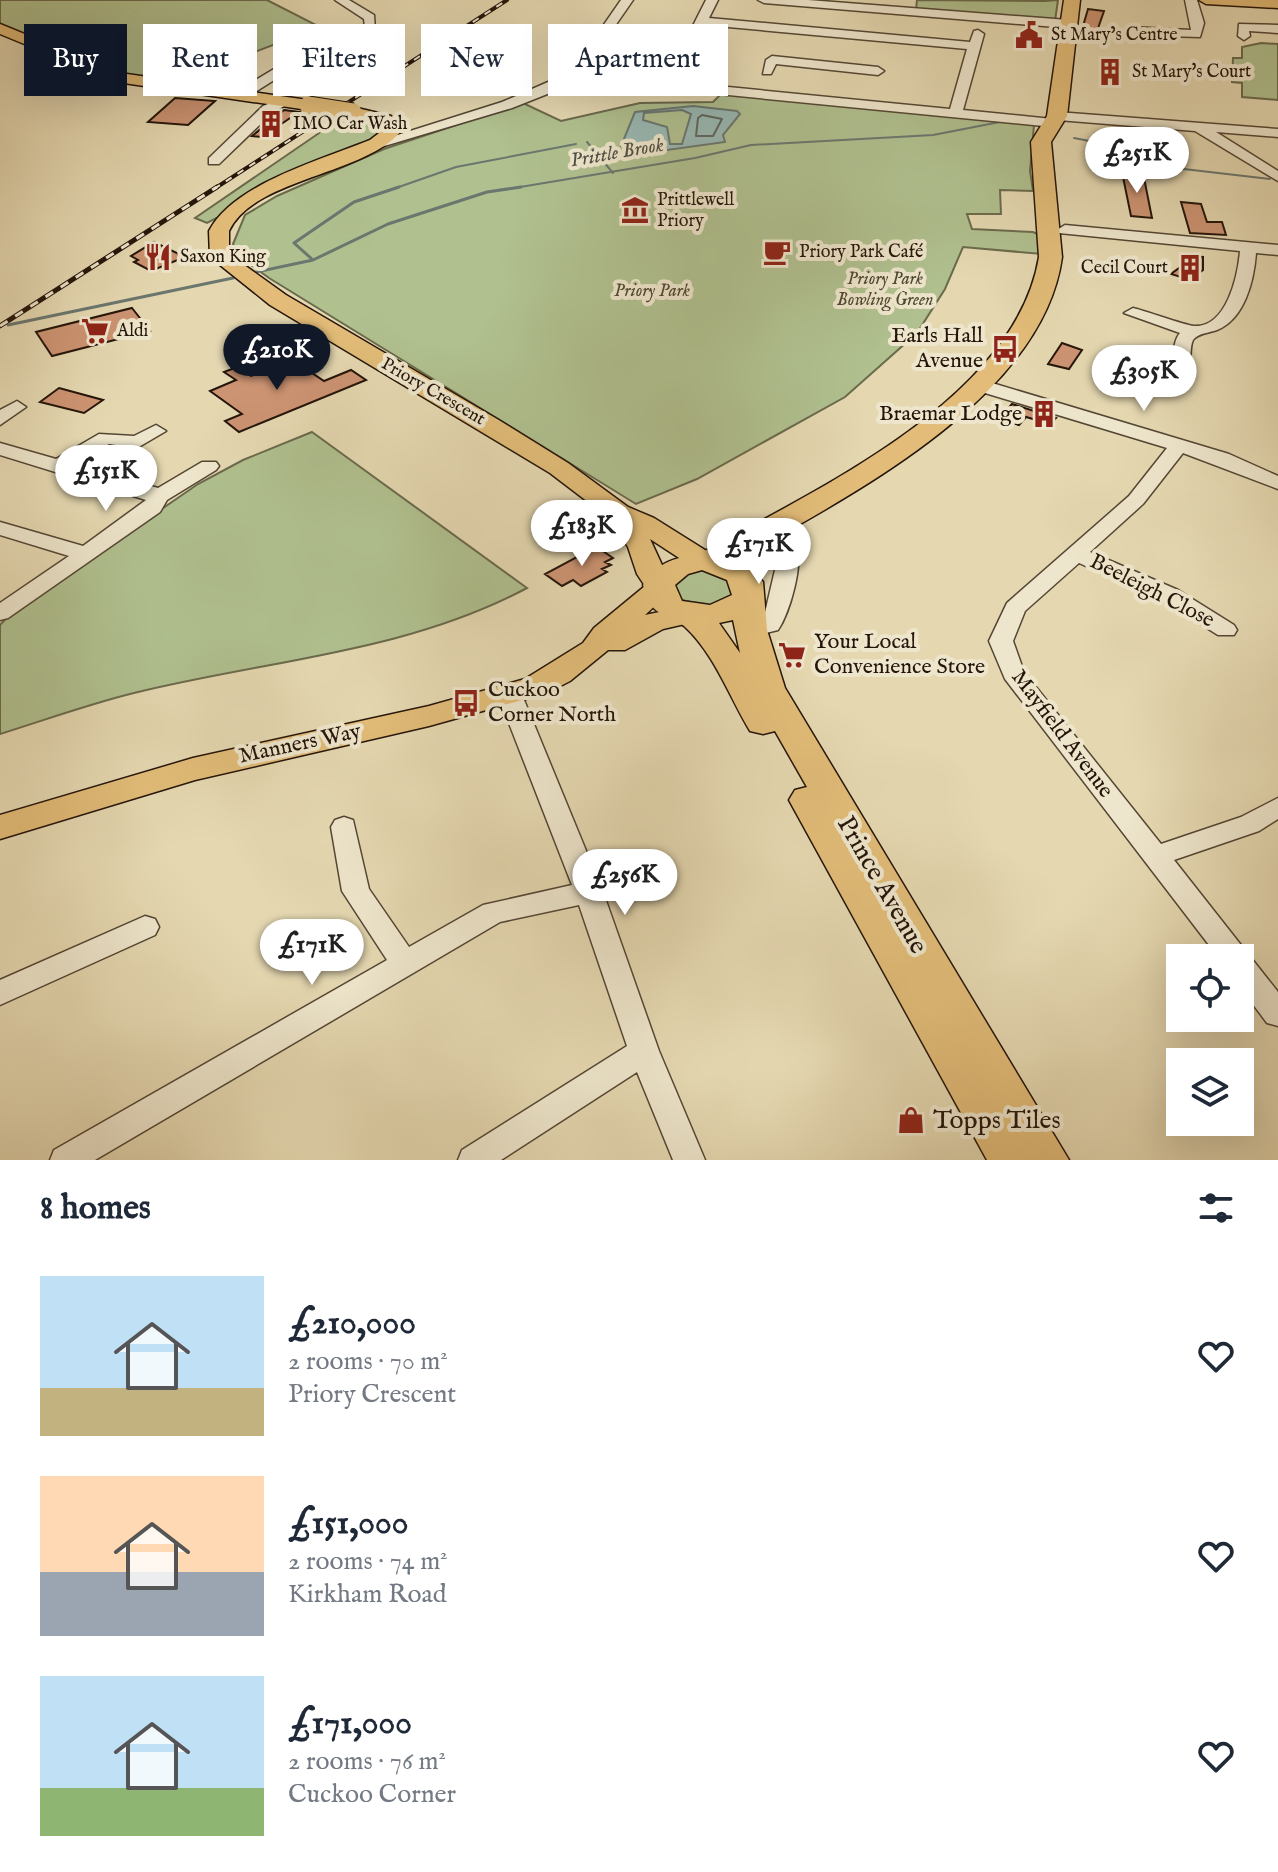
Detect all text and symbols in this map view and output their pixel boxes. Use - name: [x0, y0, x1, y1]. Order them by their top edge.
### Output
- public building icon: St Mary’s Centre: [1014, 20, 1044, 50]
- chip: Buy: [24, 24, 127, 96]
- chip: Rent: [143, 24, 257, 96]
- chip: Filters: [273, 24, 405, 96]
- chip: New: [421, 24, 532, 96]
- chip: Apartment: [548, 24, 728, 96]
- place label: St Mary’s Centre: [1051, 24, 1178, 47]
- building icon: St Mary's Court: [1095, 57, 1125, 87]
- place label: St Mary's Court: [1132, 61, 1251, 84]
- building icon: IMO Car Wash: [256, 109, 286, 139]
- place label: IMO Car Wash: [293, 113, 408, 136]
- pin: £251K: [1081, 127, 1193, 195]
- water label: Prittle Brook: [568, 133, 666, 173]
- text: £251K: [1103, 136, 1171, 169]
- place label: Prittlewell Priory: [657, 189, 734, 233]
- museum icon: Prittlewell Priory: [620, 195, 650, 225]
- cafe icon: Priory Park Café: [762, 237, 792, 267]
- place label: Priory Park Café: [799, 241, 923, 264]
- restaurant icon: Saxon King: [143, 242, 173, 272]
- place label: Saxon King: [180, 246, 266, 269]
- building icon: Cecil Court: [1175, 253, 1205, 283]
- place label: Cecil Court: [1081, 257, 1168, 280]
- park label: Priory Park Bowling Green: [837, 268, 934, 312]
- park label: Priory Park: [614, 280, 690, 303]
- supermarket icon: Aldi: [80, 316, 110, 346]
- place label: Aldi: [116, 320, 149, 343]
- place label: Earls Hall Avenue: [891, 322, 983, 375]
- pin: £210K: [221, 324, 333, 392]
- text: £210K: [241, 333, 313, 366]
- bus stop icon: Earls Hall Avenue: [990, 334, 1020, 364]
- pin: £305K: [1088, 345, 1200, 413]
- street label: Priory Crescent: [377, 353, 489, 431]
- text: £305K: [1110, 354, 1178, 387]
- building icon: Braemar Lodge: [1029, 399, 1059, 429]
- place label: Braemar Lodge: [879, 400, 1022, 428]
- pin: £151K: [50, 445, 162, 513]
- text: £151K: [73, 454, 139, 487]
- pin: £183K: [526, 500, 638, 568]
- text: £183K: [549, 509, 615, 542]
- pin: £171K: [703, 518, 815, 586]
- text: £171K: [725, 527, 793, 560]
- street label: Beeleigh Close: [1085, 548, 1219, 634]
- place label: Your Local Convenience Store: [814, 628, 985, 681]
- supermarket icon: Your Local Convenience Store: [777, 640, 807, 670]
- street label: Mayfield Avenue: [1005, 664, 1119, 804]
- place label: Cuckoo Corner North: [488, 676, 616, 729]
- bus stop icon: Cuckoo Corner North: [451, 688, 481, 718]
- street label: Manners Way: [236, 717, 364, 771]
- street label: Prince Avenue: [829, 810, 935, 960]
- pin: £256K: [569, 849, 681, 917]
- text: £256K: [590, 858, 660, 891]
- pin: £171K: [256, 919, 368, 987]
- text: £171K: [278, 928, 346, 961]
- map controls: [1166, 944, 1254, 1136]
- button: locate: [1166, 944, 1254, 1032]
- button: layers: [1166, 1048, 1254, 1136]
- place label: Topps Tiles: [933, 1104, 1061, 1137]
- shop icon: Topps Tiles: [896, 1105, 926, 1135]
- icon: filters: [1194, 1186, 1238, 1230]
- text: 8 homes: [40, 1187, 151, 1230]
- text: £210,000: [288, 1302, 416, 1345]
- icon: home: [104, 1308, 200, 1404]
- icon: heart: [1194, 1334, 1238, 1378]
- text: 2 rooms · 70 m²: [288, 1345, 448, 1378]
- text: Priory Crescent: [288, 1378, 456, 1411]
- text: £151,000: [288, 1502, 408, 1545]
- icon: home: [104, 1508, 200, 1604]
- icon: heart: [1194, 1534, 1238, 1578]
- text: 2 rooms · 74 m²: [288, 1545, 448, 1578]
- text: Kirkham Road: [288, 1578, 447, 1611]
- text: £171,000: [288, 1702, 412, 1745]
- icon: home: [104, 1708, 200, 1804]
- icon: heart: [1194, 1734, 1238, 1778]
- text: 2 rooms · 76 m²: [288, 1745, 446, 1778]
- text: Cuckoo Corner: [288, 1778, 456, 1811]

